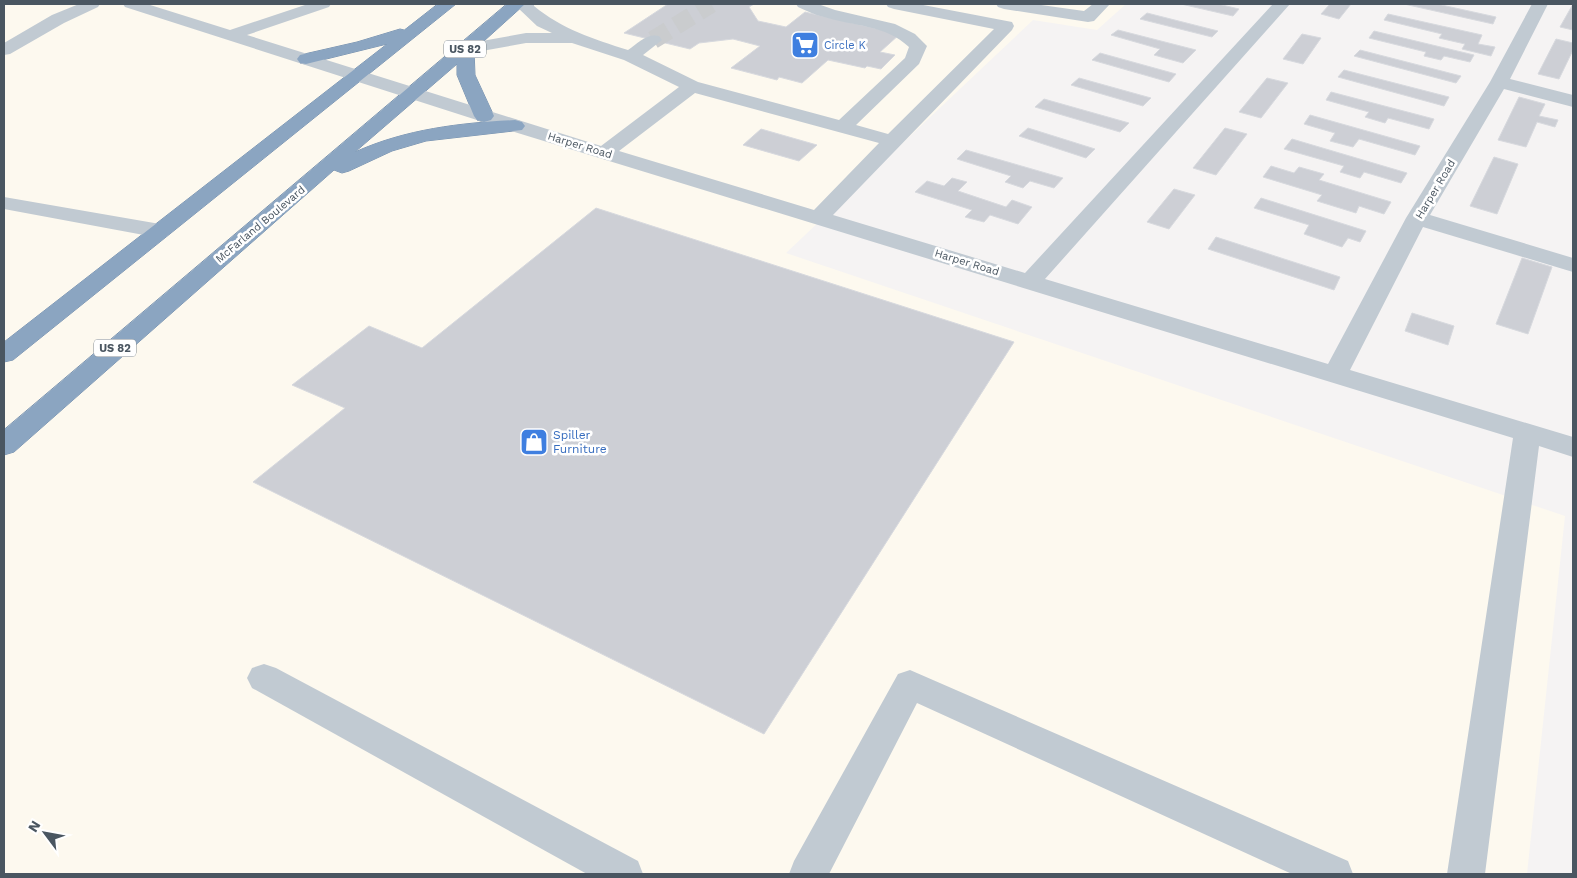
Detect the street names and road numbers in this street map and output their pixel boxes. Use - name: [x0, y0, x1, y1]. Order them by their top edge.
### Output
- road number: US 82: [444, 41, 486, 58]
- street label: Harper Road: [546, 129, 614, 161]
- street label: Harper Road: [1413, 157, 1458, 221]
- street label: McFarland Boulevard: [213, 183, 308, 266]
- street label: Harper Road: [933, 246, 1001, 278]
- road number: US 82: [94, 339, 136, 356]

